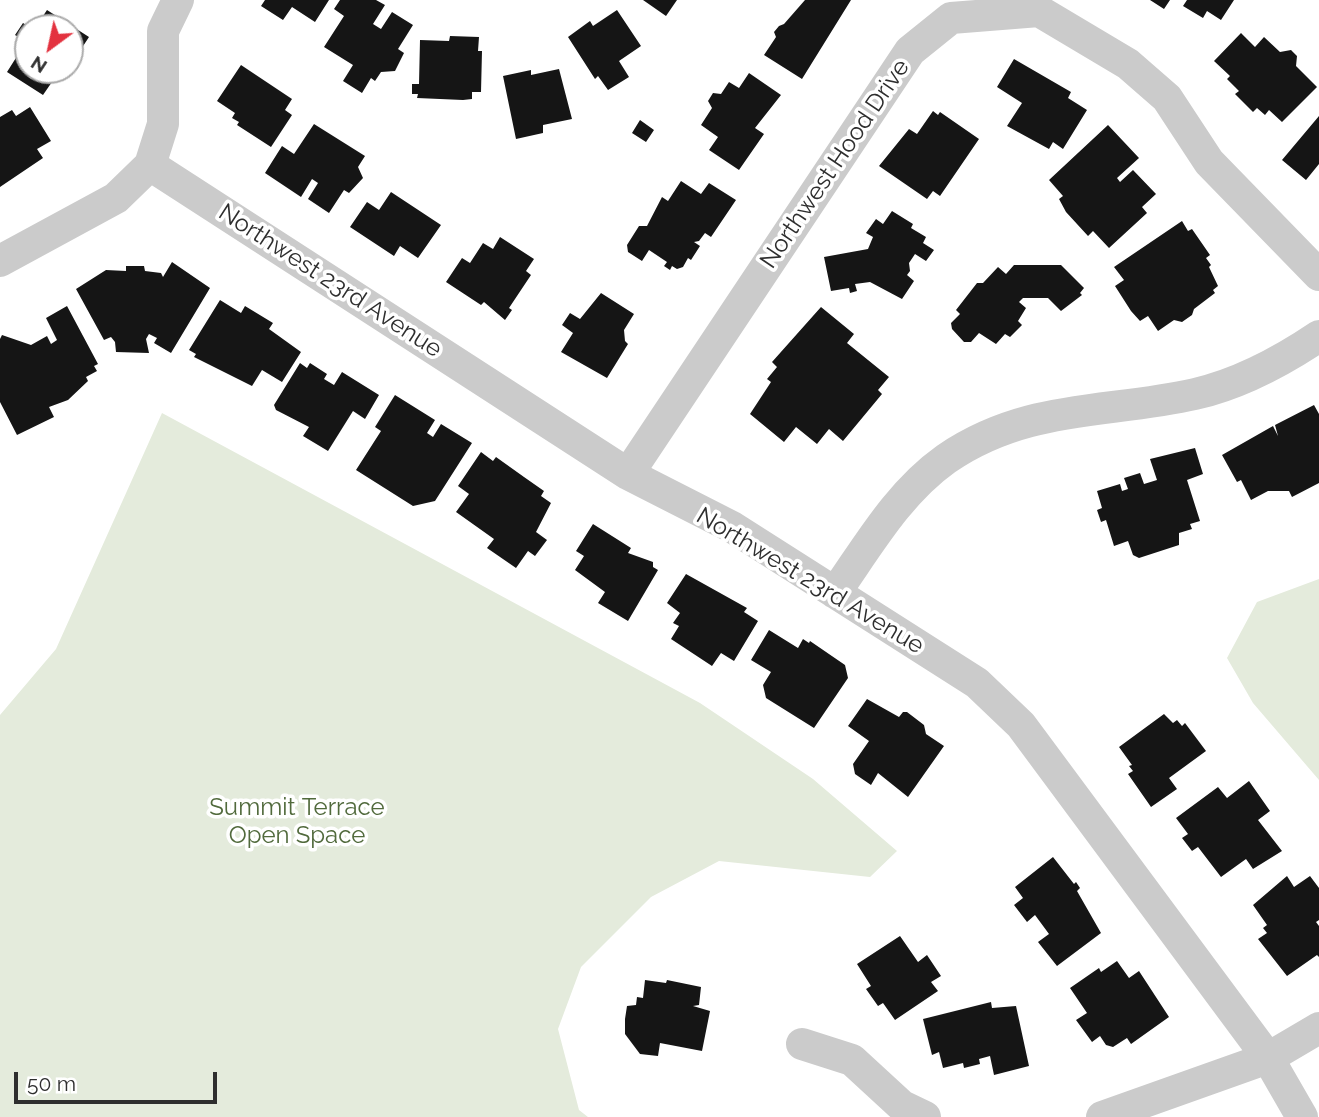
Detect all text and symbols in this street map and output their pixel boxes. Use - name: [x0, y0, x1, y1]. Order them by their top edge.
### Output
- north arrow: [14, 14, 84, 84]
- text: N: [27, 52, 51, 78]
- street label: Northwest Hood Drive: [754, 54, 916, 274]
- street label: Northwest 23rd Avenue: [213, 198, 447, 364]
- street label: Northwest 23rd Avenue: [691, 502, 929, 660]
- park label: Summit Terrace Open Space: [209, 794, 385, 850]
- scale bar: [18, 1058, 220, 1102]
- text: 50 m: [27, 1071, 76, 1096]

